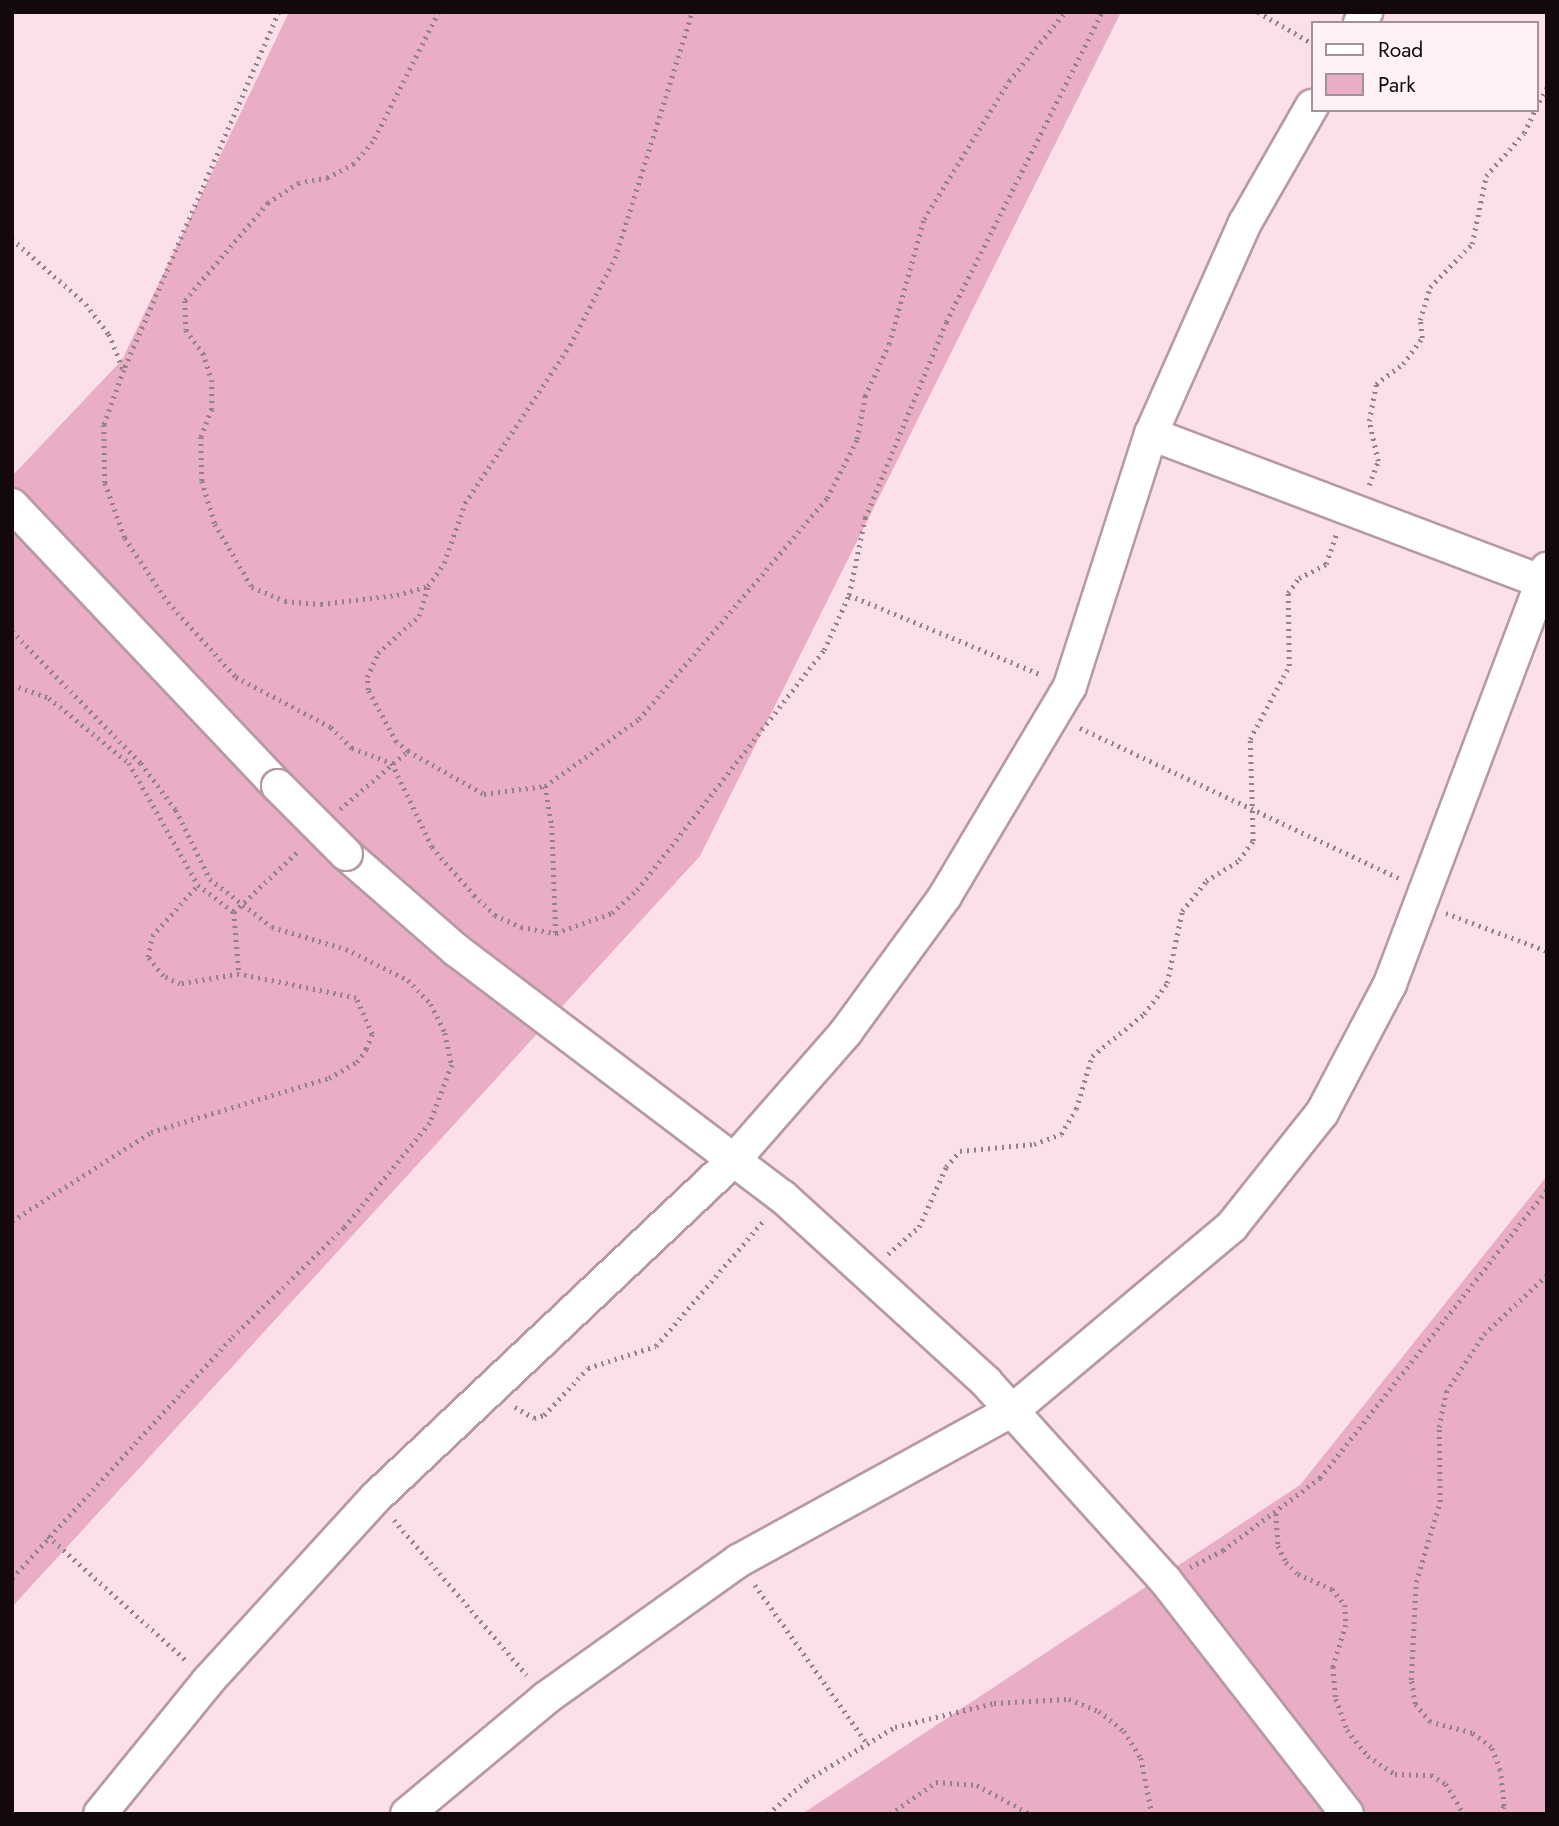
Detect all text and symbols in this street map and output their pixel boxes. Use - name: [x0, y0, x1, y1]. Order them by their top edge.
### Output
- legend: [1310, 21, 1538, 112]
- text: Road: [1378, 35, 1423, 65]
- text: Park: [1378, 70, 1415, 100]

